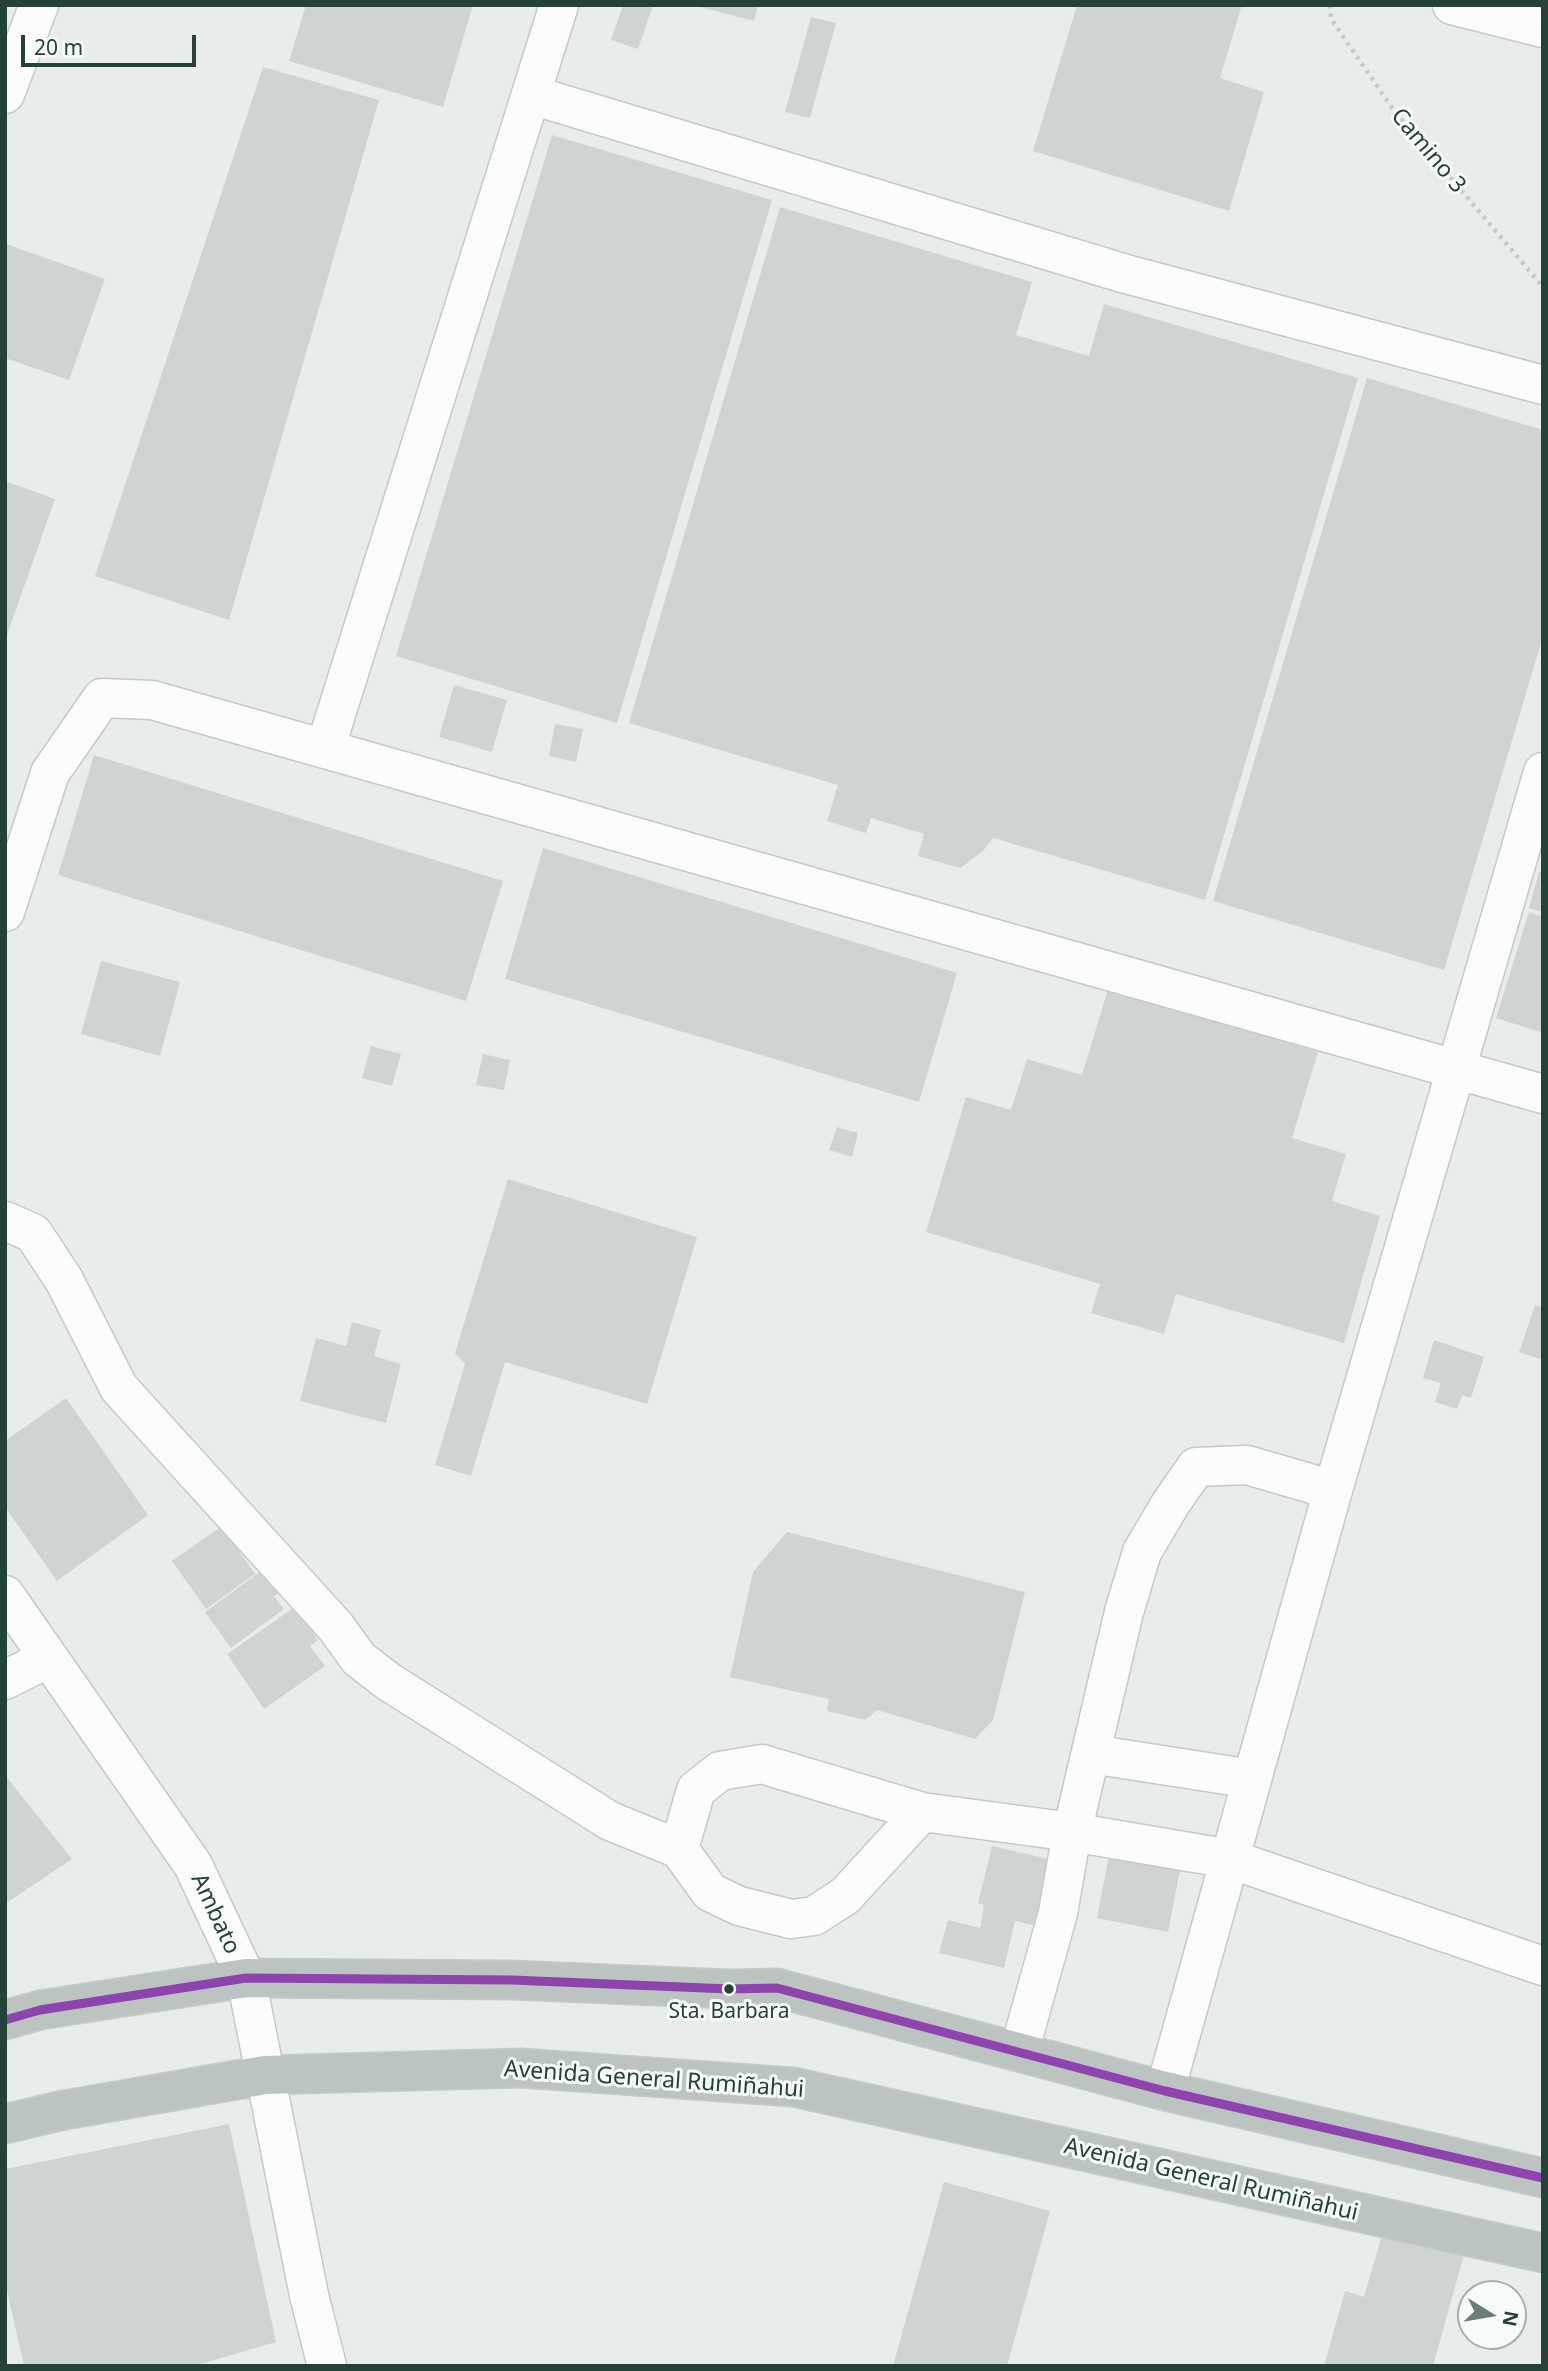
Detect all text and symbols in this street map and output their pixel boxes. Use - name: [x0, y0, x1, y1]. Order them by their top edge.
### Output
- scale bar: [24, 21, 200, 65]
- text: 20 m: [34, 33, 83, 61]
- street label: Camino 3: [1385, 103, 1471, 199]
- street label: Ambato: [184, 1869, 246, 1959]
- marker: Sta. Barbara: [722, 1982, 736, 1996]
- place label: Sta. Barbara: [669, 1999, 789, 2025]
- street label: Avenida General Rumiñahui: [503, 2056, 805, 2104]
- street label: Avenida General Rumiñahui: [1061, 2133, 1361, 2227]
- north arrow: [1457, 2280, 1527, 2350]
- text: N: [1496, 2309, 1525, 2329]

